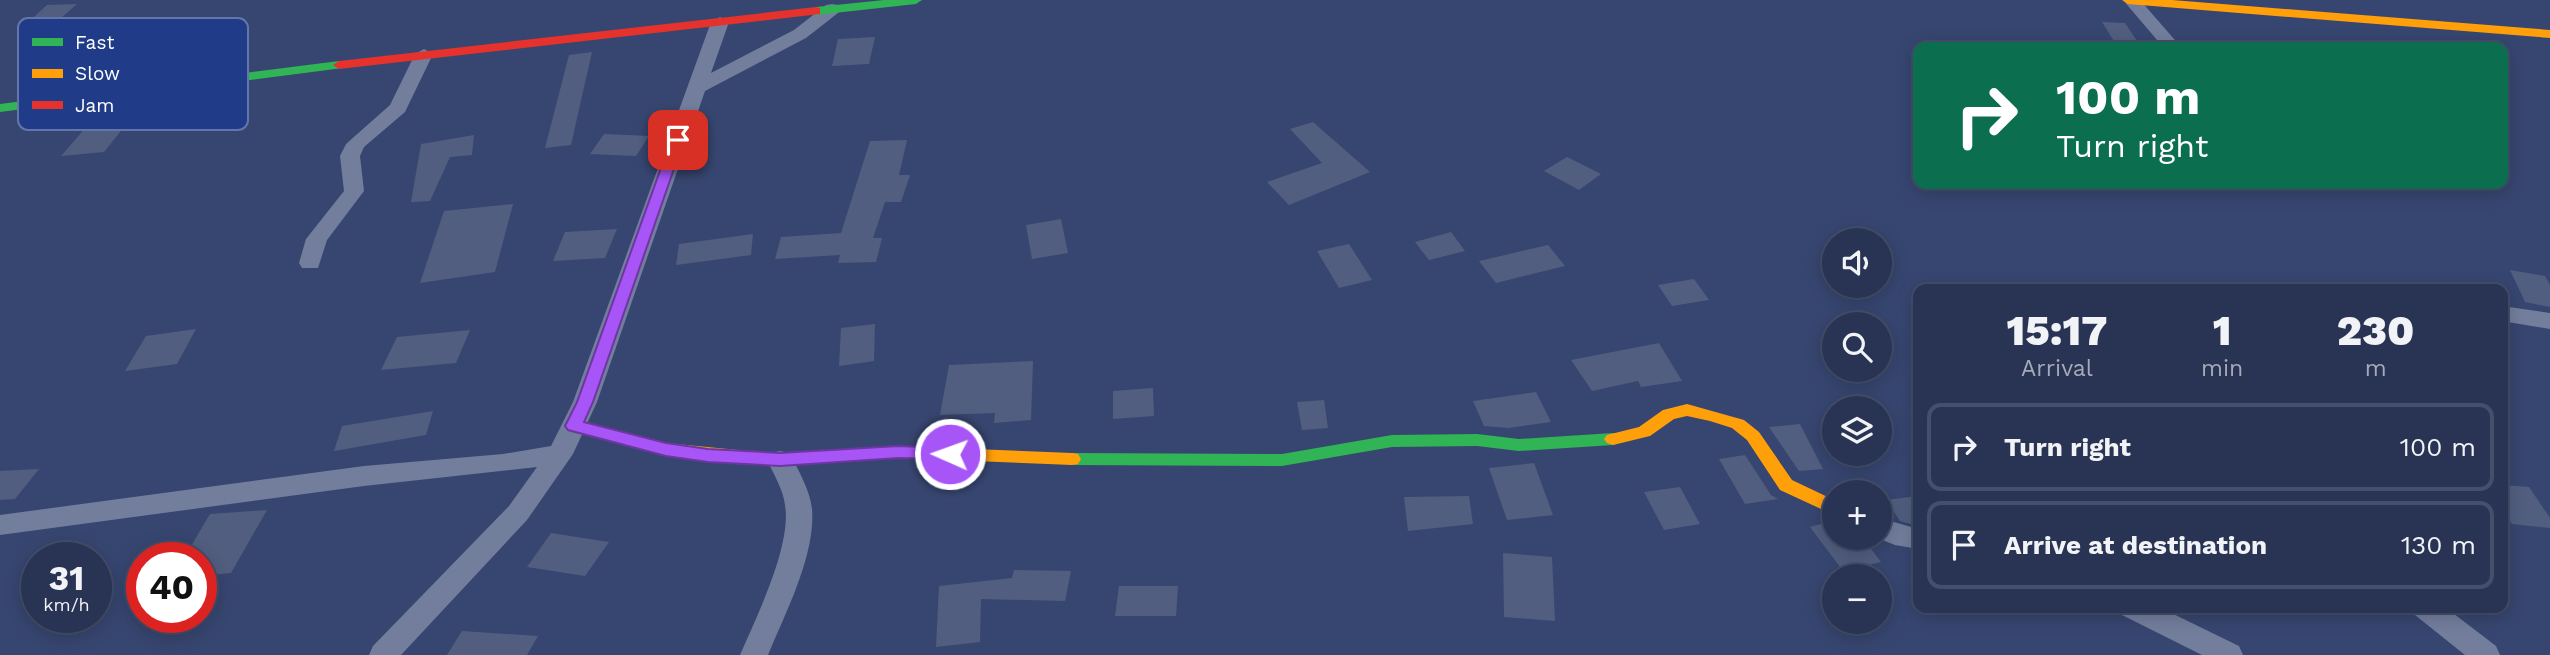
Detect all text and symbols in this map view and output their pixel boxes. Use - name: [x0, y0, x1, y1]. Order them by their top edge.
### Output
- legend: [18, 18, 248, 130]
- text: Fast: [75, 31, 114, 54]
- text: Slow: [75, 62, 120, 85]
- text: 100 m: [2056, 68, 2200, 126]
- icon: right: [1941, 70, 2032, 161]
- text: Jam: [75, 94, 114, 117]
- pin: [648, 110, 708, 170]
- icon: arrive: [659, 121, 697, 159]
- text: Turn right: [2056, 127, 2208, 165]
- map controls: [1822, 228, 1892, 634]
- button: sound: [1822, 228, 1892, 298]
- text: 15:17: [2007, 306, 2107, 355]
- text: 1: [2213, 306, 2232, 355]
- text: 230: [2337, 306, 2414, 355]
- button: search: [1822, 312, 1892, 382]
- text: Arrival: [2021, 355, 2093, 382]
- text: min: [2201, 355, 2243, 382]
- text: m: [2365, 355, 2387, 382]
- button: layers: [1822, 396, 1892, 466]
- position arrow: [913, 417, 987, 491]
- icon: right: [1945, 428, 1983, 466]
- text: Turn right: [2004, 432, 2131, 462]
- text: 100 m: [2400, 432, 2476, 462]
- button: +: [1822, 480, 1892, 550]
- icon: arrive: [1945, 526, 1983, 564]
- text: Arrive at destination: [2004, 530, 2267, 560]
- text: 130 m: [2401, 530, 2476, 560]
- speed limit sign: 40: [126, 542, 217, 633]
- text: 31: [49, 557, 84, 599]
- button: −: [1822, 564, 1892, 634]
- text: km/h: [43, 594, 90, 615]

